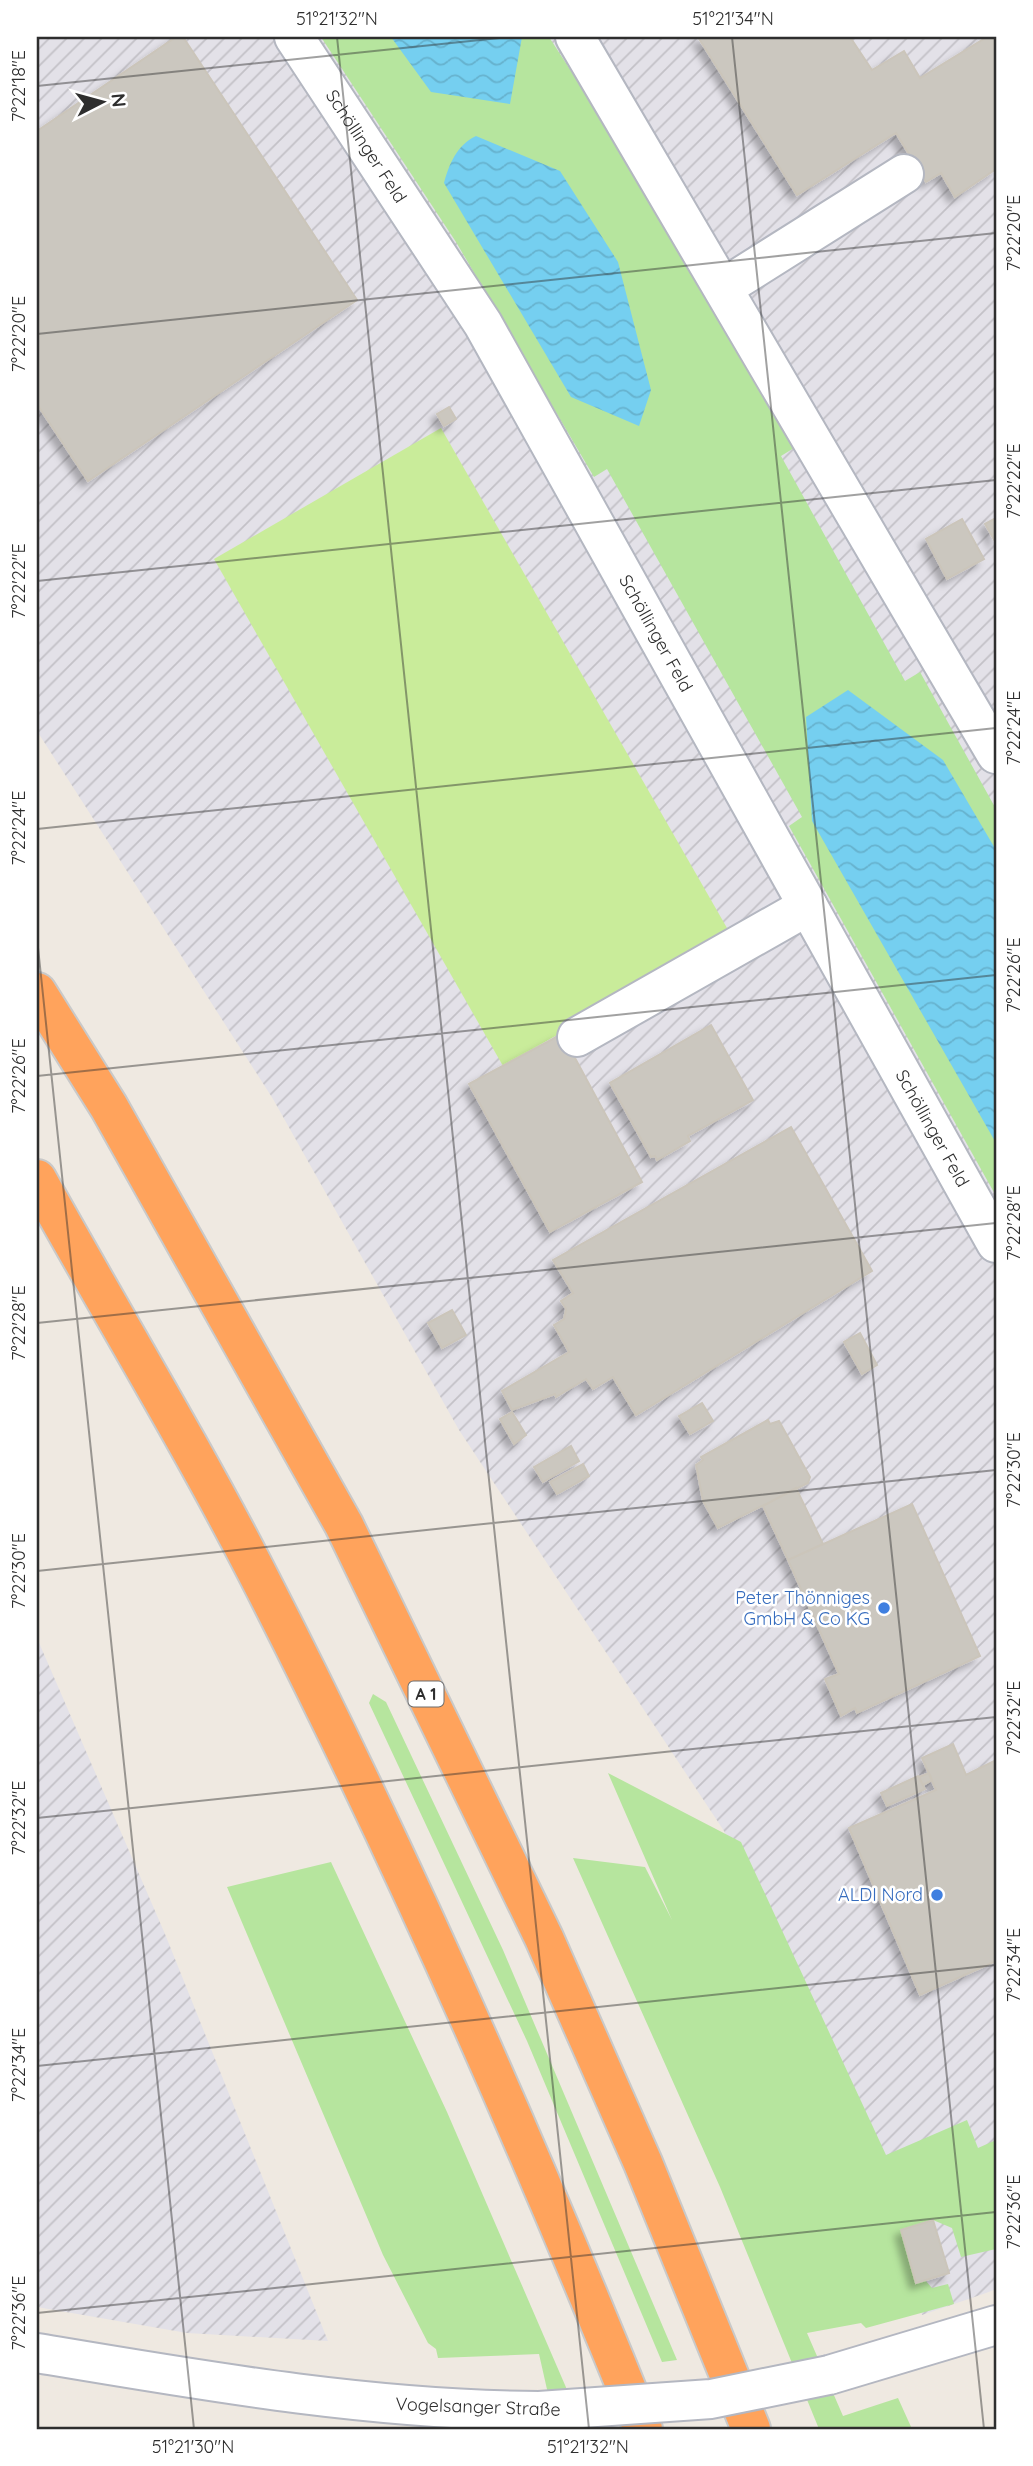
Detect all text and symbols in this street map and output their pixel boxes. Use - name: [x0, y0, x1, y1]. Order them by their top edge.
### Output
- text: 51°21'32"N: [296, 7, 378, 30]
- text: 51°21'34"N: [692, 7, 774, 30]
- text: 7°22'18"E: [7, 50, 30, 122]
- north arrow: [66, 66, 136, 136]
- street label: Schöllinger Feld: [321, 85, 412, 207]
- text: N: [106, 92, 132, 108]
- text: 7°22'20"E: [1002, 195, 1025, 271]
- text: 7°22'20"E: [7, 296, 30, 372]
- text: 7°22'22"E: [1002, 443, 1025, 519]
- text: 7°22'22"E: [7, 543, 30, 619]
- street label: Schöllinger Feld: [614, 570, 698, 696]
- text: 7°22'24"E: [1002, 691, 1025, 765]
- text: 7°22'24"E: [7, 791, 30, 865]
- text: 7°22'26"E: [1002, 937, 1025, 1013]
- text: 7°22'26"E: [7, 1038, 30, 1114]
- street label: Schöllinger Feld: [891, 1065, 974, 1191]
- text: 7°22'28"E: [1002, 1185, 1025, 1261]
- text: 7°22'28"E: [7, 1285, 30, 1361]
- text: 7°22'30"E: [1002, 1432, 1025, 1508]
- text: 7°22'30"E: [7, 1533, 30, 1609]
- place label: Peter Thönniges GmbH & Co KG: [735, 1586, 870, 1630]
- marker: Peter Thönniges GmbH & Co KG: [876, 1600, 892, 1616]
- text: 7°22'32"E: [1002, 1680, 1025, 1756]
- road number: A 1: [408, 1682, 444, 1706]
- text: 7°22'32"E: [7, 1780, 30, 1856]
- place label: ALDI Nord: [838, 1883, 923, 1906]
- marker: ALDI Nord: [929, 1887, 945, 1903]
- text: 7°22'34"E: [1002, 1928, 1025, 2002]
- text: 7°22'34"E: [7, 2028, 30, 2102]
- text: 7°22'36"E: [1002, 2175, 1025, 2249]
- text: 7°22'36"E: [7, 2276, 30, 2350]
- street label: Vogelsanger Straße: [395, 2392, 561, 2421]
- text: 51°21'30"N: [152, 2435, 234, 2458]
- text: 51°21'32"N: [547, 2435, 629, 2458]

